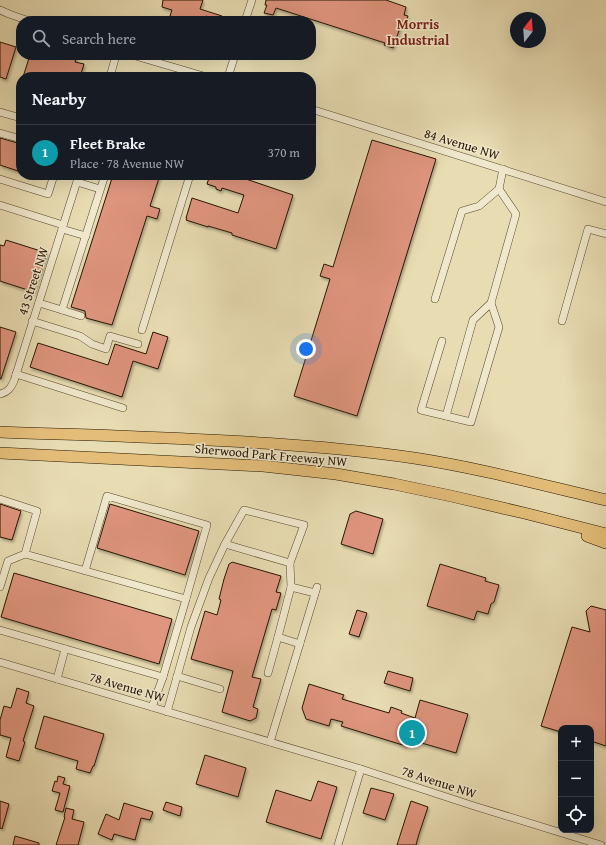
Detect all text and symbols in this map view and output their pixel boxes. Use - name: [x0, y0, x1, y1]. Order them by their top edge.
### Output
- north arrow: [510, 12, 546, 48]
- district label: Morris Industrial: [387, 14, 450, 50]
- search box: [16, 16, 316, 60]
- icon: search: [30, 27, 52, 49]
- text: Search here: [62, 28, 136, 49]
- text: Nearby: [32, 86, 86, 111]
- street label: 84 Avenue NW: [422, 124, 502, 164]
- text: Fleet Brake: [70, 133, 145, 154]
- text: 1: [42, 143, 48, 162]
- text: 370 m: [268, 143, 300, 162]
- text: Place · 78 Avenue NW: [70, 154, 184, 173]
- street label: 43 Street NW: [13, 244, 53, 318]
- your location: [296, 339, 316, 359]
- street label: Sherwood Park Freeway NW: [194, 439, 348, 471]
- street label: 78 Avenue NW: [87, 667, 167, 707]
- pin: 1: [399, 718, 425, 748]
- map controls: [558, 725, 594, 833]
- button: +: [558, 725, 594, 761]
- street label: 78 Avenue NW: [399, 761, 479, 803]
- button: −: [558, 761, 594, 797]
- button: locate: [558, 797, 594, 833]

